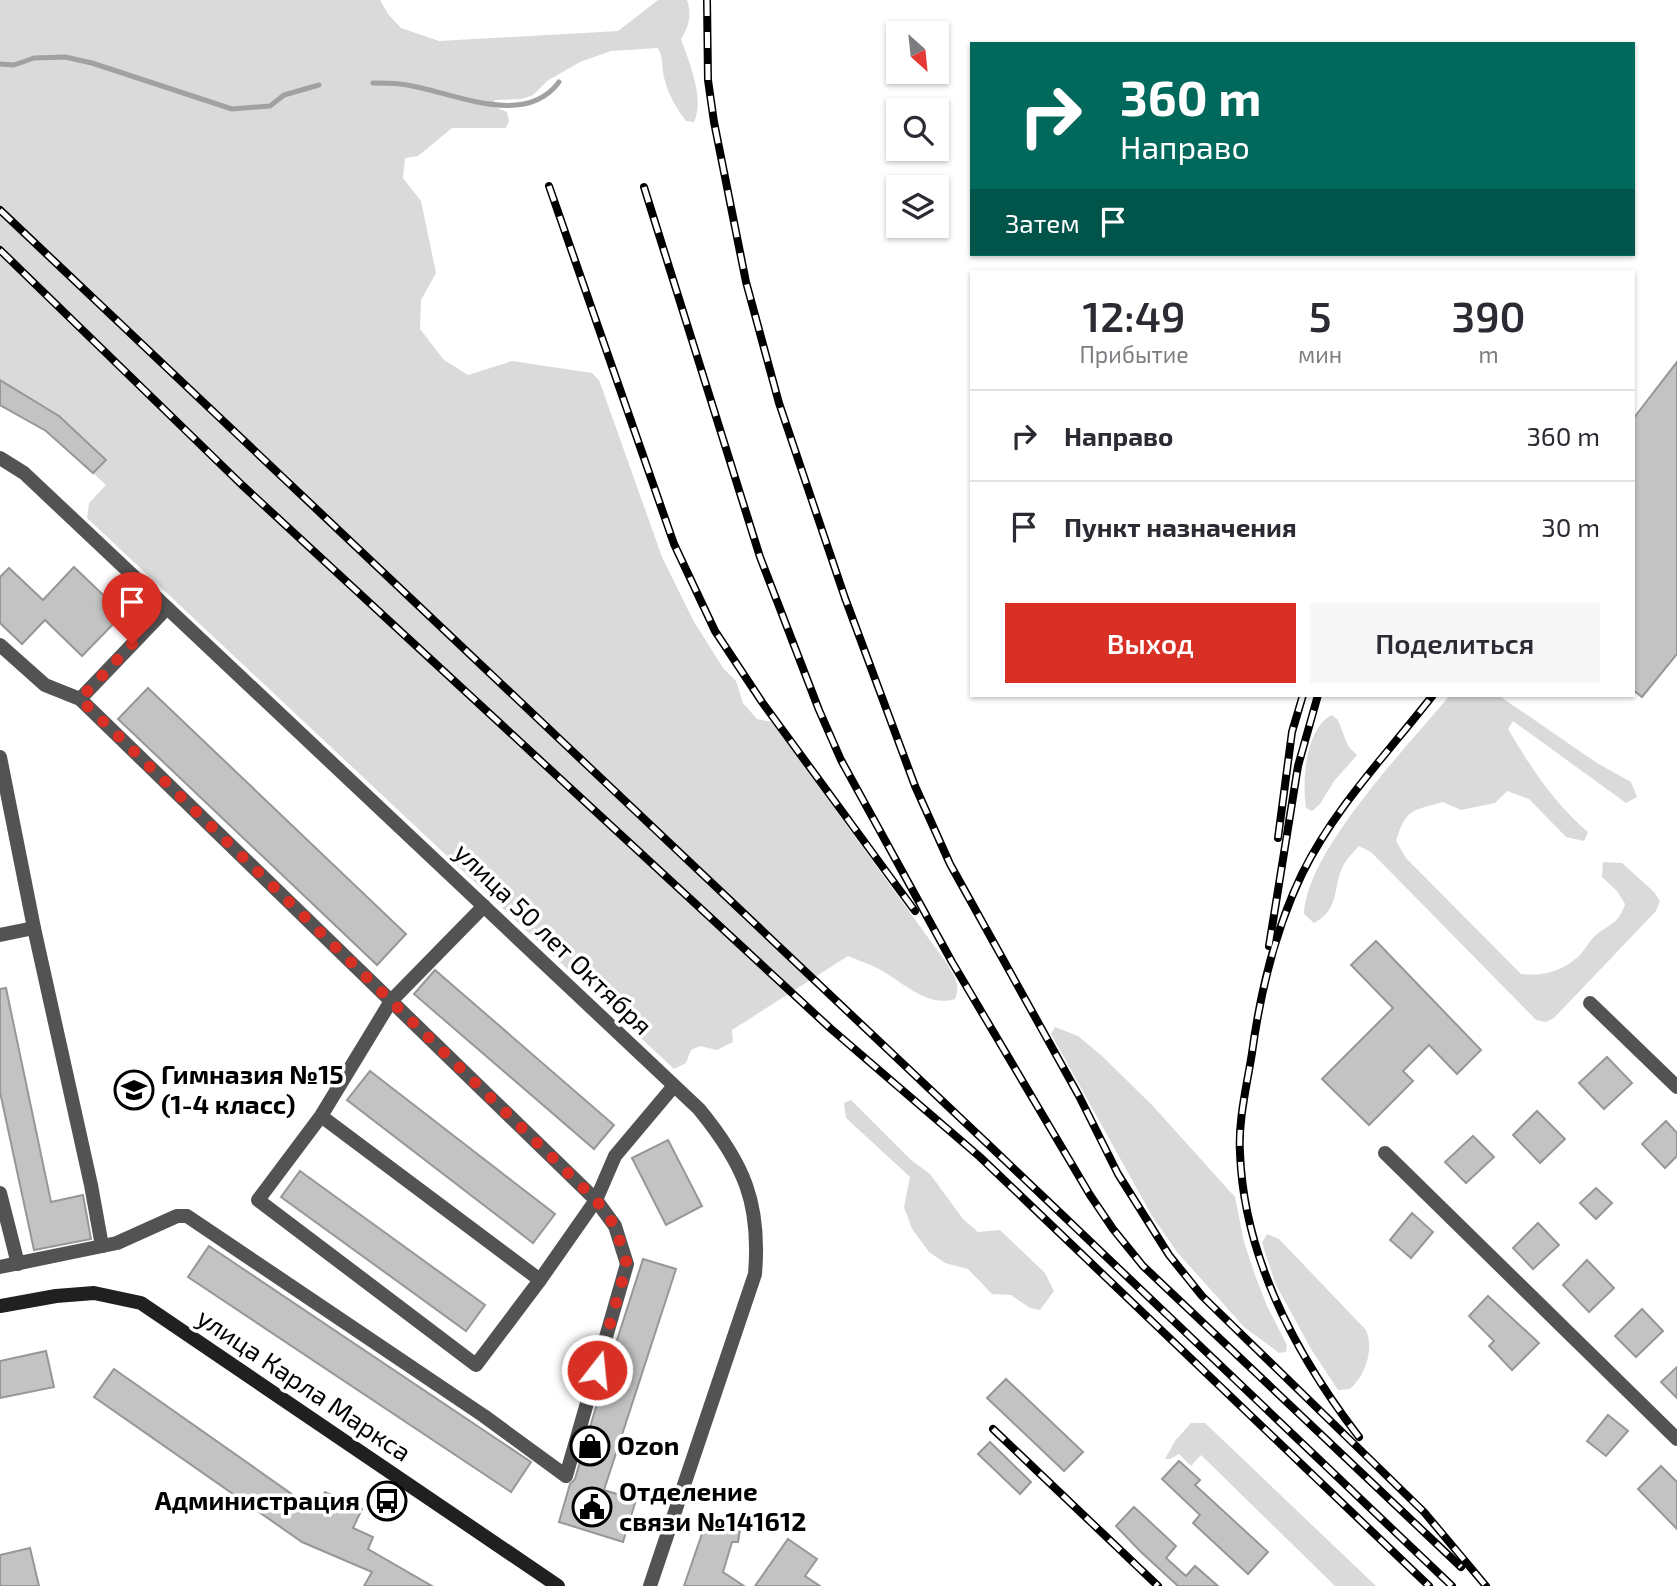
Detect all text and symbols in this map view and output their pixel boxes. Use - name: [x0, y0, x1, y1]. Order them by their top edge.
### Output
- north arrow: [886, 21, 948, 84]
- map controls: [886, 21, 949, 238]
- text: 360 m: [1120, 67, 1261, 126]
- icon: right: [1005, 70, 1096, 161]
- button: search: [886, 98, 949, 161]
- text: Направо: [1120, 127, 1250, 165]
- button: layers: [886, 175, 949, 238]
- icon: arrive: [1094, 203, 1132, 241]
- text: Затем: [1005, 207, 1080, 238]
- text: 12:49: [1083, 290, 1185, 340]
- text: 5: [1309, 290, 1332, 340]
- text: 390: [1452, 290, 1526, 340]
- text: Прибытие: [1079, 340, 1189, 368]
- text: мин: [1298, 340, 1342, 368]
- text: m: [1478, 340, 1499, 368]
- icon: right: [1005, 417, 1043, 455]
- text: Направо: [1064, 420, 1173, 451]
- text: 360 m: [1526, 420, 1600, 451]
- icon: arrive: [1005, 508, 1043, 546]
- text: Пункт назначения: [1064, 511, 1297, 542]
- text: 30 m: [1541, 511, 1600, 542]
- pin: [102, 572, 162, 644]
- icon: arrive: [113, 583, 151, 621]
- button: Выход: [1005, 603, 1296, 683]
- button: Поделиться: [1310, 603, 1600, 683]
- street label: улица 50 лет Октября: [448, 835, 659, 1041]
- place label: Гимназия №15 (1-4 класс): [161, 1058, 344, 1119]
- school or university icon: Гимназия №15 (1-4 класс): [113, 1069, 155, 1111]
- street label: улица Карла Маркса: [191, 1301, 418, 1468]
- position arrow: [560, 1333, 634, 1407]
- shop icon: Ozon: [569, 1425, 611, 1467]
- place label: Ozon: [617, 1429, 679, 1460]
- place label: Отделение связи №141612: [619, 1475, 806, 1536]
- bus stop icon: Администрация: [366, 1480, 408, 1522]
- place label: Администрация: [155, 1484, 360, 1515]
- public building icon: Отделение связи №141612: [571, 1486, 613, 1528]

